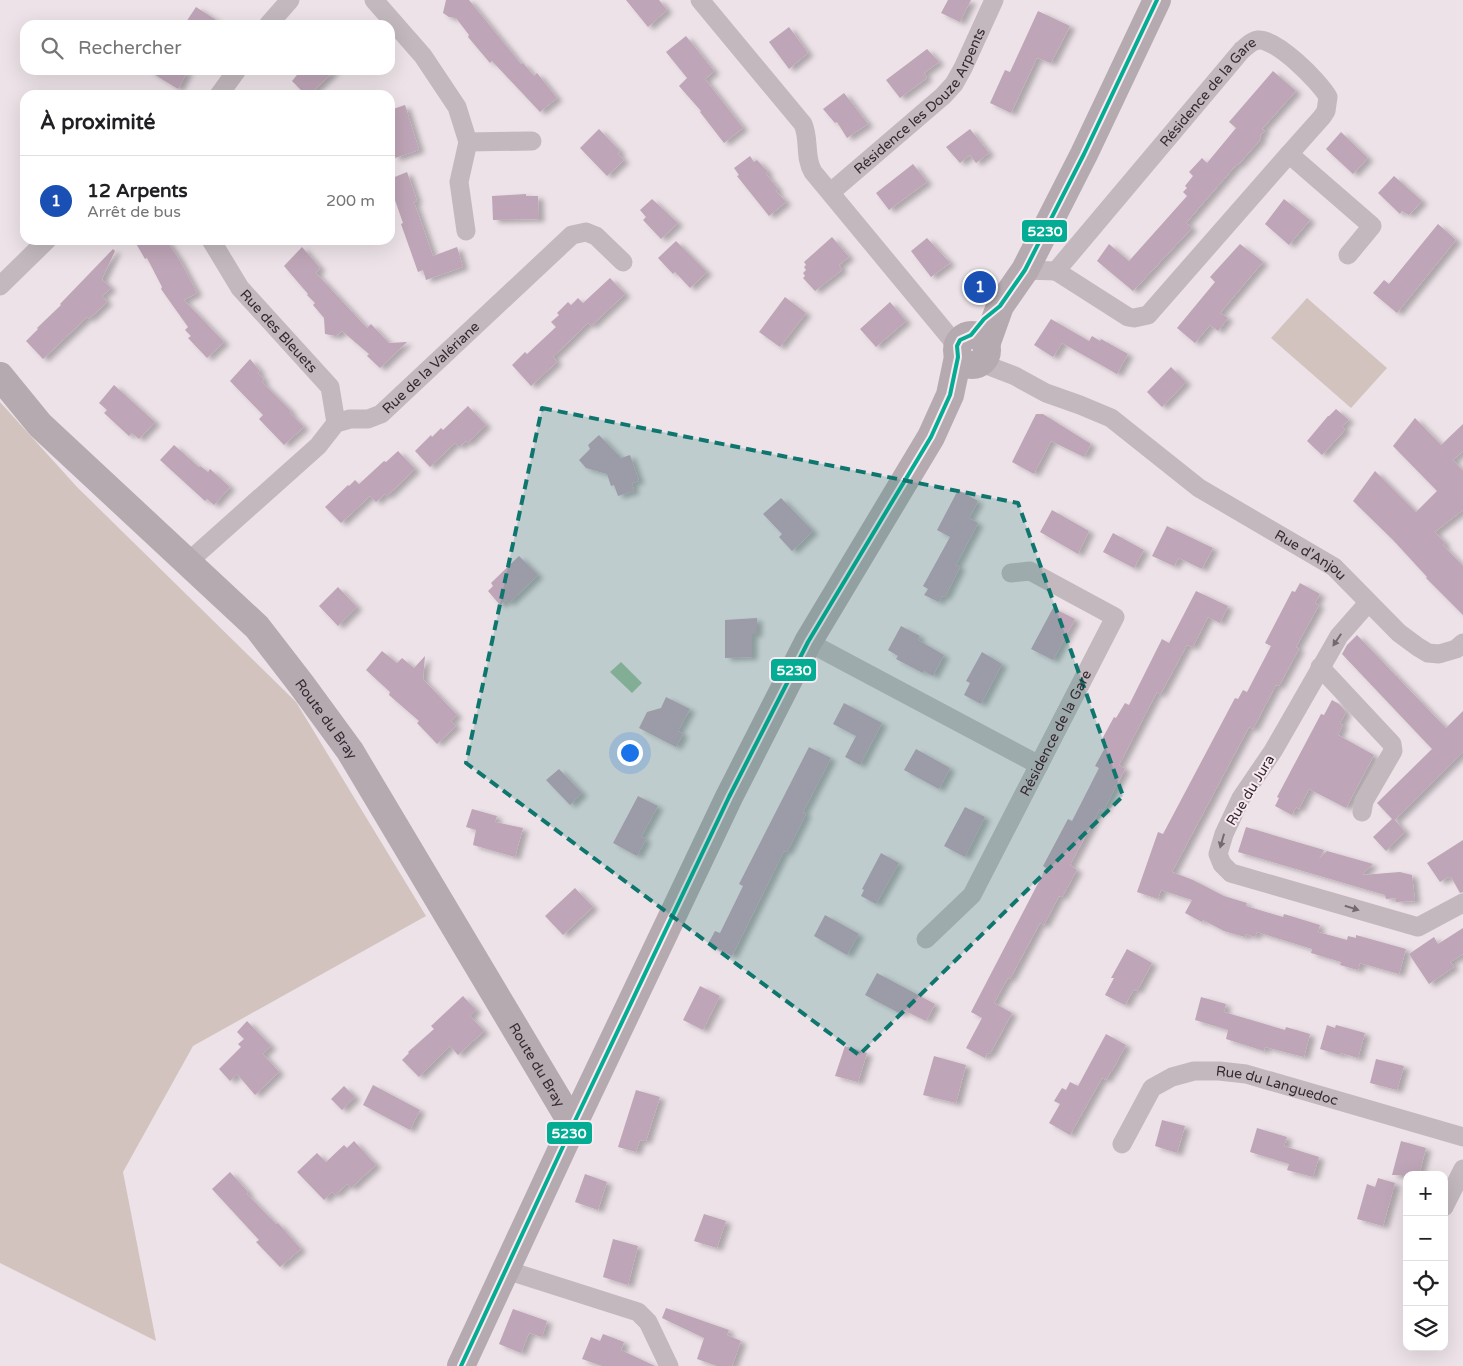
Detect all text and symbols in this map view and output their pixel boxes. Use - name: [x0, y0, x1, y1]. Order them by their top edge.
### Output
- search box: [20, 20, 395, 75]
- street label: Résidence les Douze Arpents: [850, 25, 989, 178]
- icon: search: [38, 34, 66, 62]
- street label: Résidence de la Gare: [1156, 34, 1259, 150]
- text: Rechercher: [78, 37, 181, 59]
- text: À proximité: [40, 110, 155, 135]
- text: 12 Arpents: [87, 180, 188, 202]
- text: 1: [51, 191, 61, 211]
- text: 200 m: [326, 191, 375, 211]
- text: Arrêt de bus: [87, 202, 181, 222]
- line badge: 5230: [1021, 219, 1068, 243]
- text: 5230: [1027, 223, 1063, 240]
- pin: 1: [964, 268, 996, 306]
- street label: Rue des Bleuets: [236, 286, 321, 377]
- street label: Rue de la Valériane: [379, 318, 483, 417]
- street label: Rue d'Anjou: [1272, 526, 1350, 584]
- one-way arrow: [1332, 633, 1342, 647]
- line badge: 5230: [770, 658, 817, 682]
- text: 5230: [776, 662, 812, 679]
- street label: Résidence de la Gare: [1016, 667, 1095, 799]
- street label: Route du Bray: [291, 676, 361, 763]
- your location: [617, 740, 643, 766]
- street label: Rue du Jura: [1223, 752, 1278, 829]
- one-way arrow: [1217, 834, 1225, 849]
- one-way arrow: [1345, 904, 1360, 912]
- street label: Route du Bray: [505, 1020, 569, 1111]
- street label: Rue du Languedoc: [1215, 1063, 1340, 1109]
- line badge: 5230: [546, 1121, 593, 1145]
- text: 5230: [551, 1125, 587, 1142]
- map controls: [1403, 1171, 1448, 1351]
- button: +: [1403, 1171, 1448, 1216]
- button: −: [1403, 1216, 1448, 1261]
- button: locate: [1403, 1261, 1448, 1306]
- button: layers: [1403, 1306, 1448, 1351]

